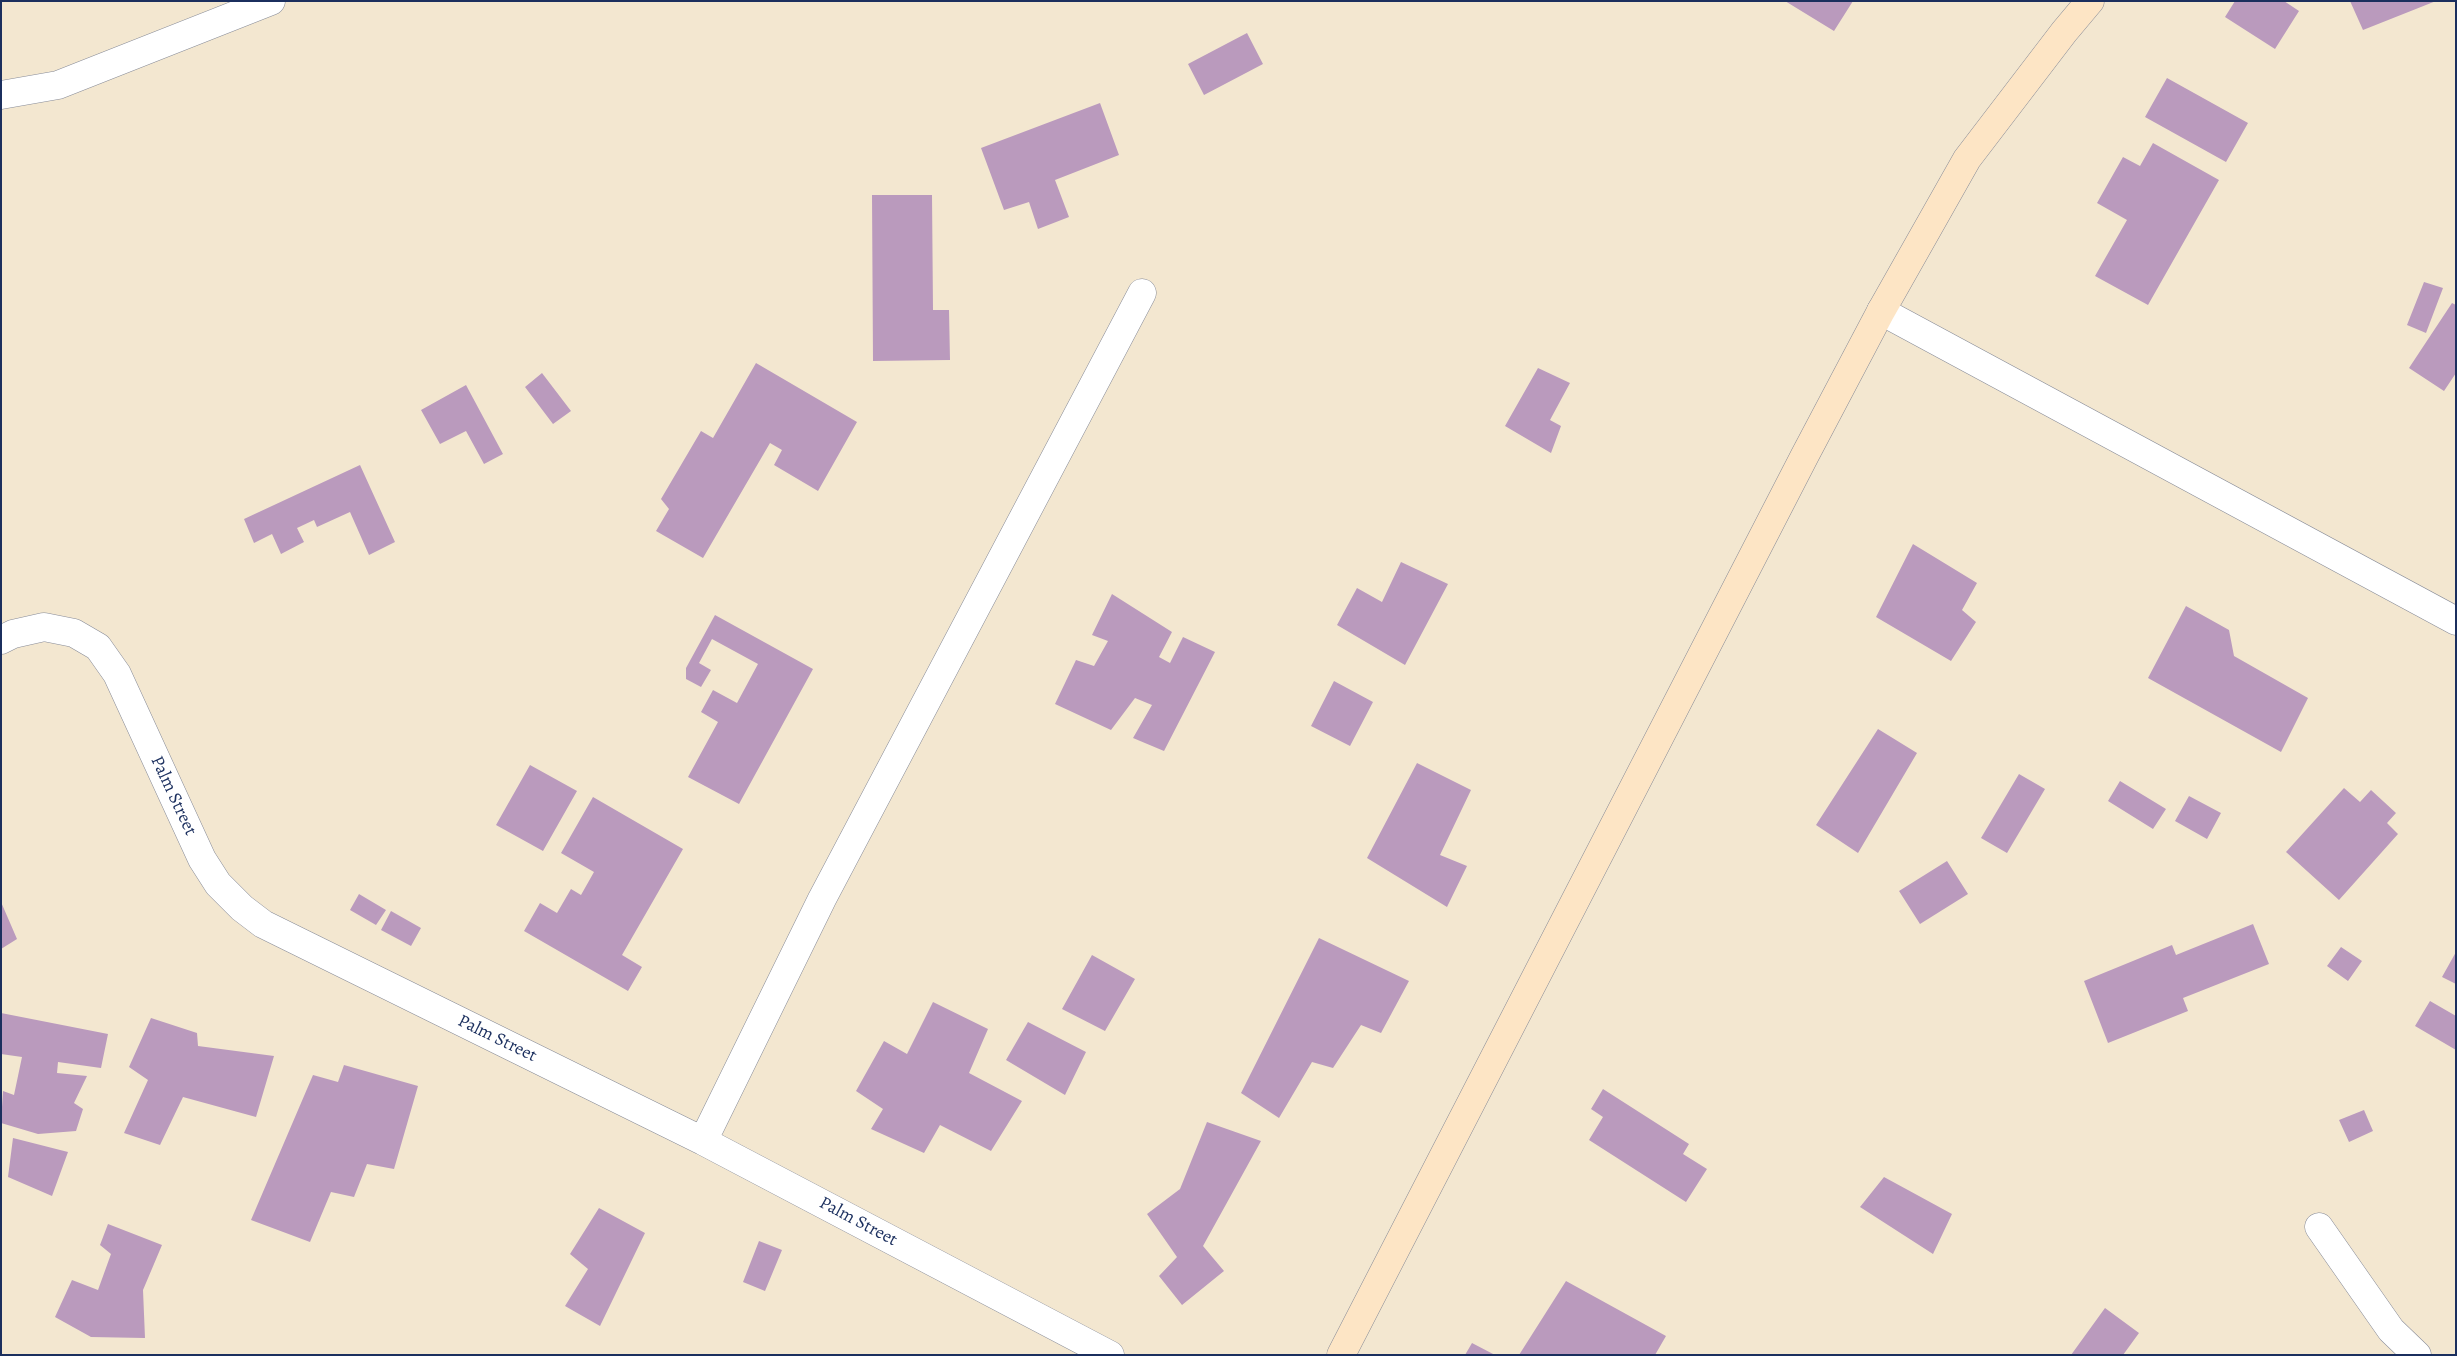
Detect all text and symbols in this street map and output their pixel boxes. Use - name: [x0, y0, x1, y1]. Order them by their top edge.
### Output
- street label: Palm Street: [145, 753, 201, 839]
- street label: Palm Street: [454, 1011, 540, 1067]
- street label: Palm Street: [815, 1192, 901, 1252]

